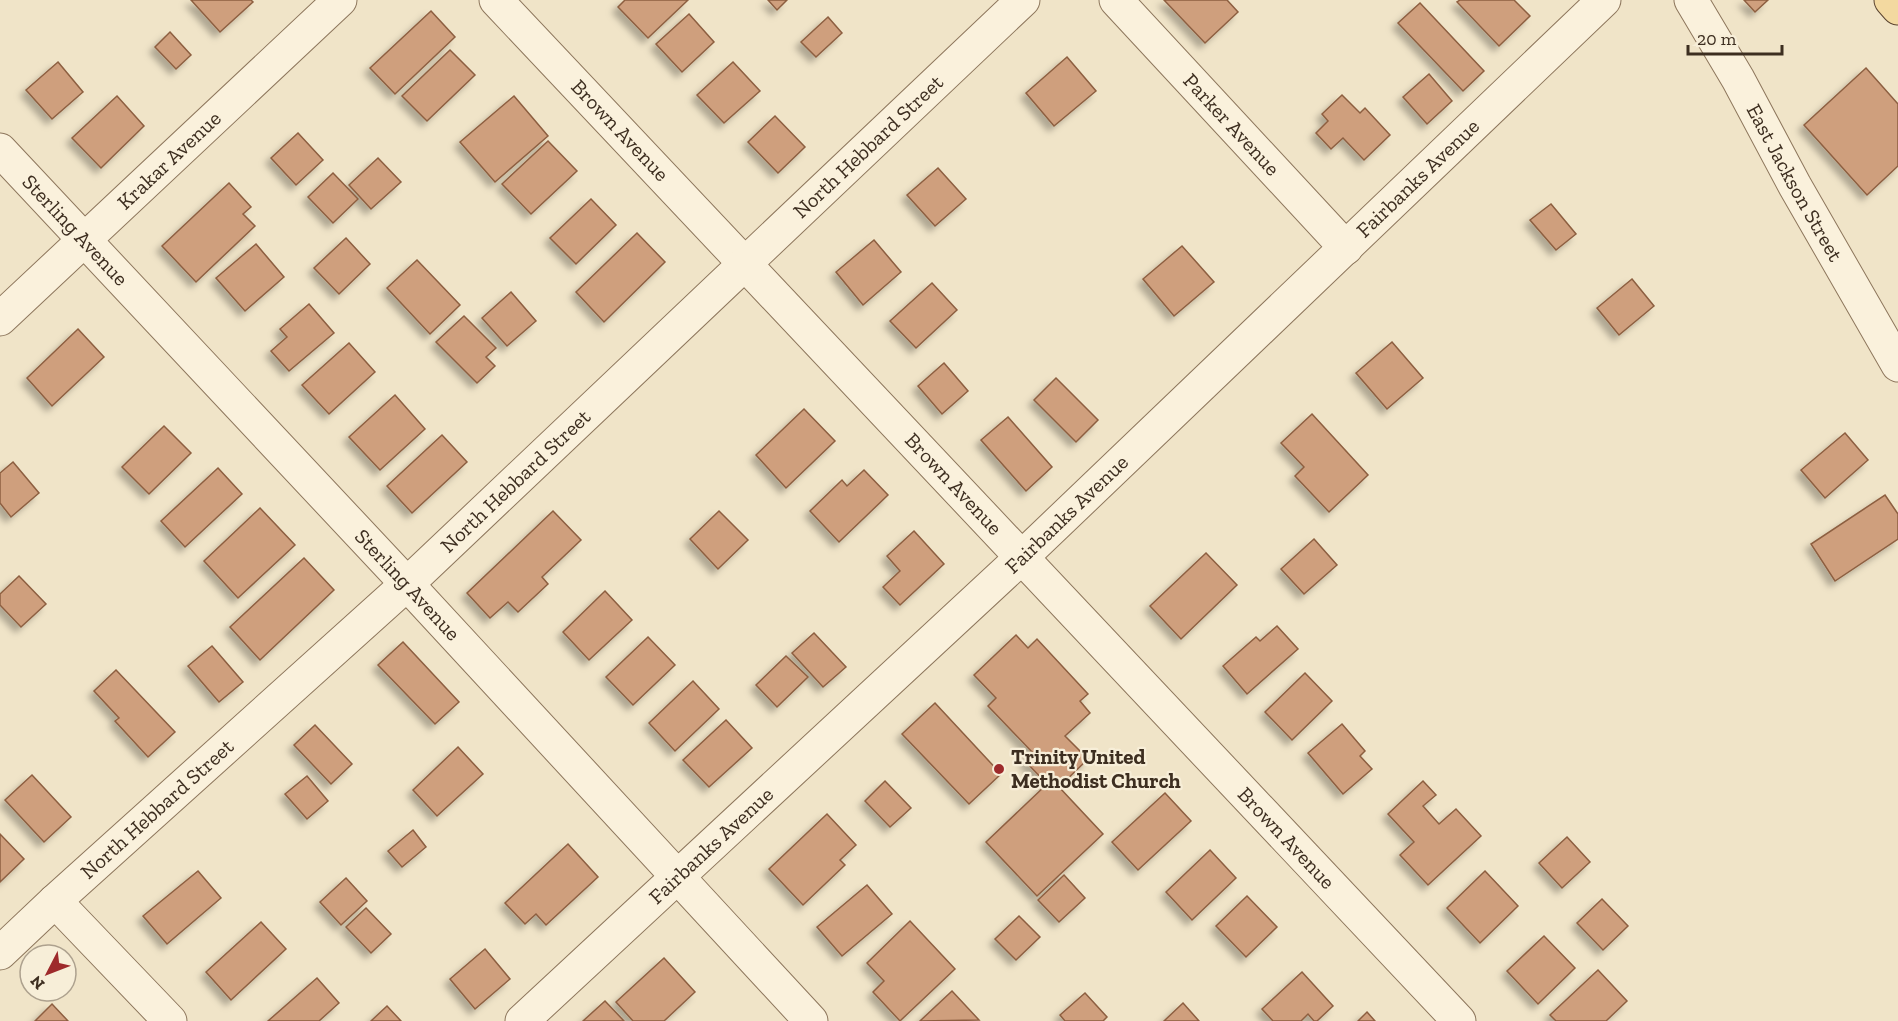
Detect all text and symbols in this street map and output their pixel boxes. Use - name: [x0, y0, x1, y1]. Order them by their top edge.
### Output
- scale bar: [1688, 18, 1782, 56]
- text: 20 m: [1697, 28, 1737, 50]
- street label: Parker Avenue: [1178, 68, 1286, 181]
- street label: North Hebbard Street: [788, 69, 948, 223]
- street label: Brown Avenue: [566, 74, 675, 186]
- street label: East Jackson Street: [1742, 99, 1849, 266]
- street label: Krakar Avenue: [112, 105, 226, 214]
- street label: Fairbanks Avenue: [1351, 113, 1484, 242]
- street label: Sterling Avenue: [17, 169, 134, 291]
- street label: North Hebbard Street: [435, 404, 596, 558]
- street label: Brown Avenue: [900, 427, 1008, 540]
- street label: Fairbanks Avenue: [1000, 449, 1133, 578]
- street label: Sterling Avenue: [350, 524, 466, 646]
- street label: North Hebbard Street: [75, 733, 238, 884]
- place label: Trinity United Methodist Church: [1011, 744, 1181, 793]
- marker: Trinity United Methodist Church: [992, 762, 1006, 776]
- street label: Fairbanks Avenue: [643, 781, 778, 909]
- street label: Brown Avenue: [1233, 782, 1341, 894]
- north arrow: [18, 943, 78, 1003]
- text: N: [26, 972, 48, 994]

